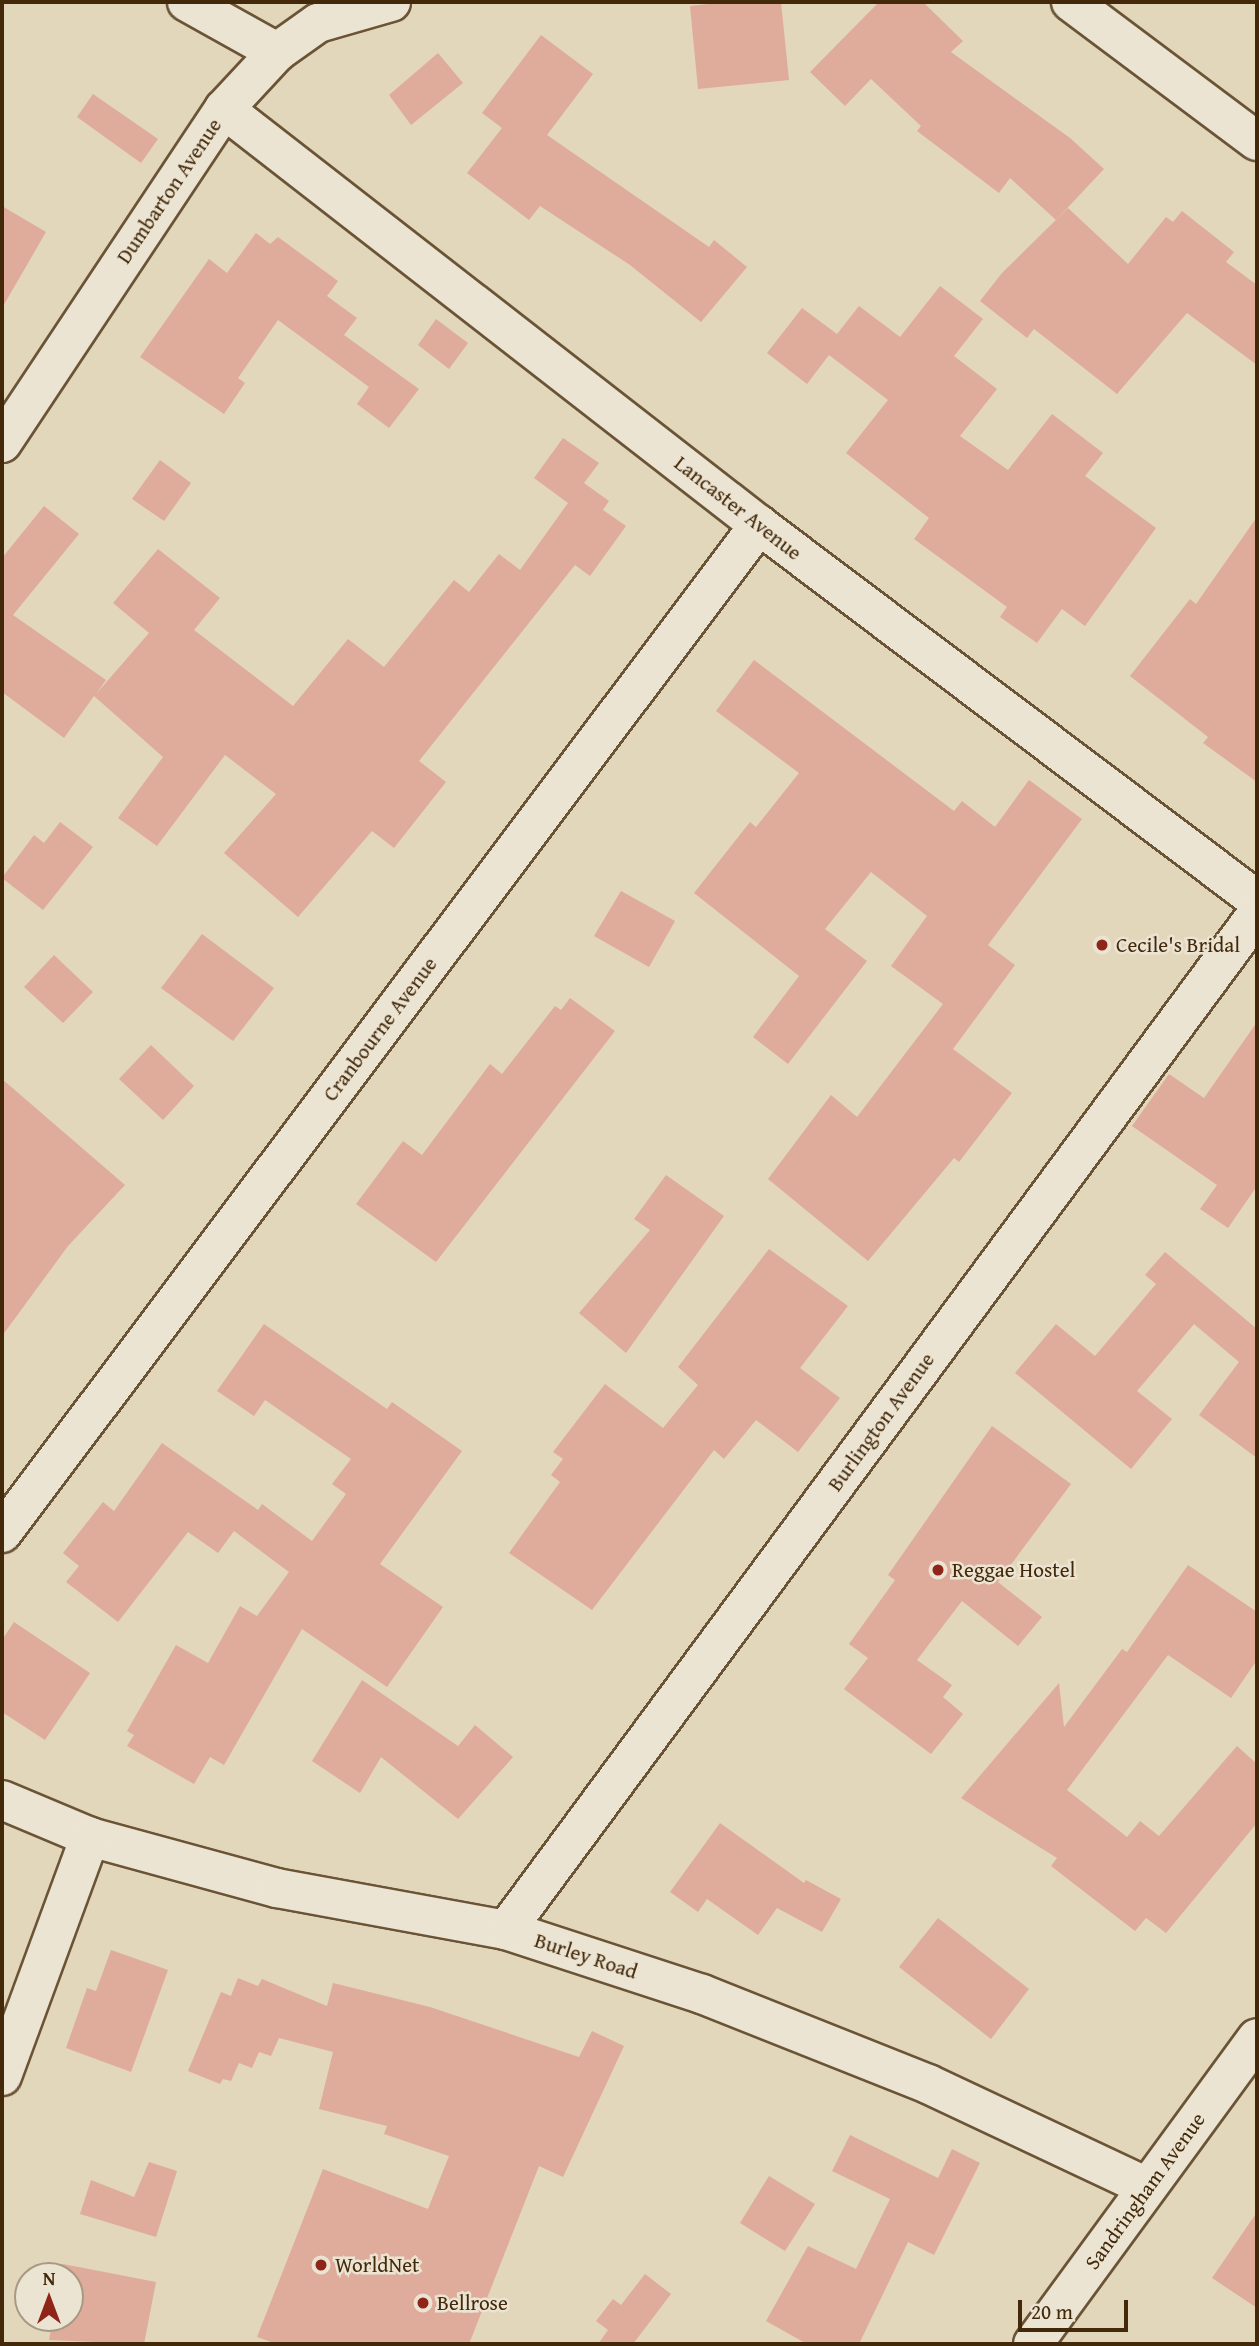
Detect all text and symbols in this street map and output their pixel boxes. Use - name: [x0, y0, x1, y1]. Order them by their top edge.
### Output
- street label: Dumbarton Avenue: [111, 114, 227, 268]
- street label: Lancaster Avenue: [669, 450, 807, 566]
- place label: Cecile's Bridal: [1116, 932, 1240, 958]
- marker: Cecile's Bridal: [1094, 937, 1110, 953]
- street label: Cranbourne Avenue: [318, 952, 442, 1106]
- street label: Burlington Avenue: [822, 1348, 940, 1496]
- place label: Reggae Hostel: [952, 1557, 1075, 1583]
- marker: Reggae Hostel: [930, 1562, 946, 1578]
- street label: Burley Road: [531, 1928, 641, 1984]
- street label: Sandringham Avenue: [1080, 2108, 1210, 2274]
- place label: WorldNet: [335, 2252, 420, 2278]
- marker: WorldNet: [313, 2257, 329, 2273]
- north arrow: [14, 2262, 84, 2332]
- text: N: [43, 2264, 55, 2292]
- scale bar: [1021, 2286, 1131, 2330]
- place label: Bellrose: [437, 2290, 508, 2316]
- marker: Bellrose: [415, 2295, 431, 2311]
- text: 20 m: [1031, 2296, 1073, 2327]

